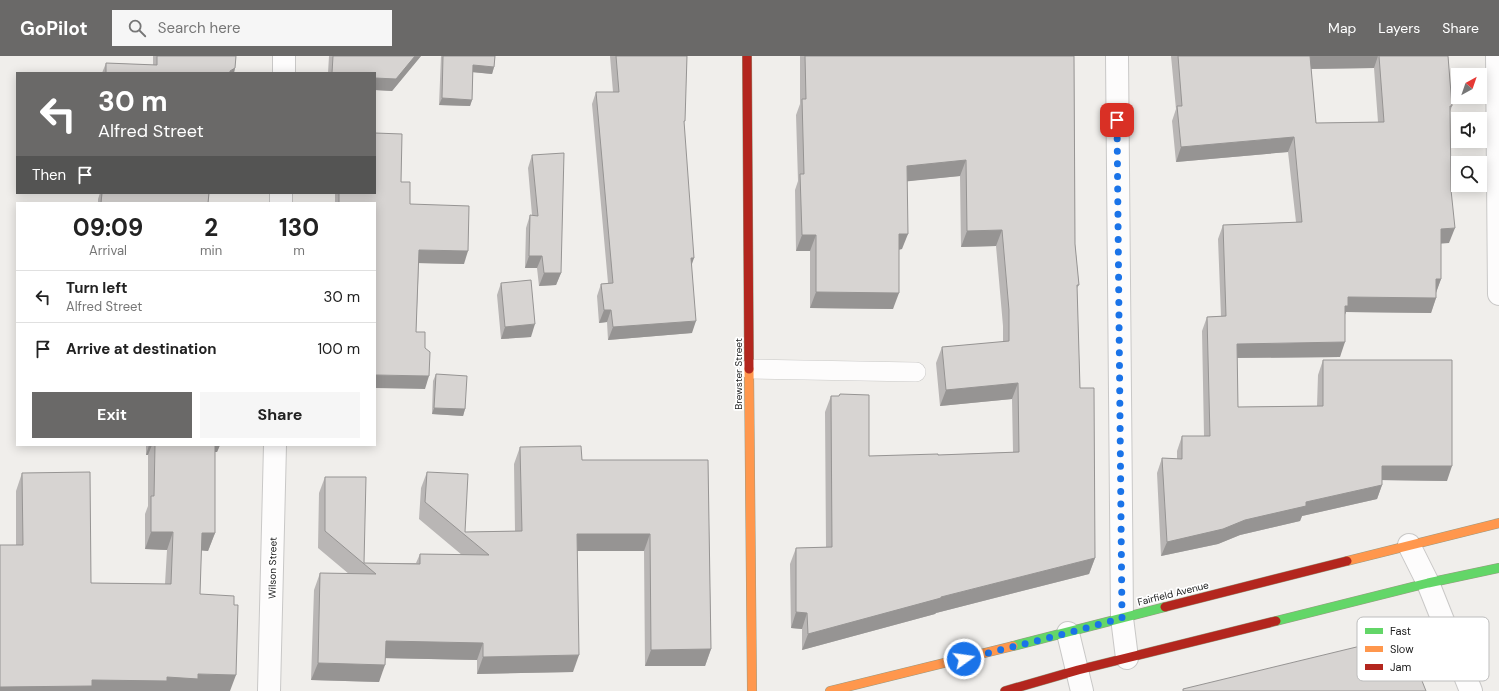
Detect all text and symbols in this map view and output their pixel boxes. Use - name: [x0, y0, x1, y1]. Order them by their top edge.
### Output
- search box: [112, 10, 392, 46]
- text: GoPilot: [20, 16, 88, 41]
- icon: search: [126, 17, 148, 39]
- text: Search here: [158, 18, 241, 38]
- text: Map: [1328, 19, 1356, 37]
- text: Layers: [1378, 19, 1420, 37]
- text: Share: [1442, 19, 1479, 37]
- north arrow: [1451, 68, 1487, 104]
- map controls: [1451, 68, 1487, 192]
- text: 30 m: [98, 83, 168, 120]
- icon: left: [32, 88, 84, 140]
- pin: [1100, 103, 1134, 137]
- icon: arrive: [1106, 109, 1128, 131]
- button: sound: [1451, 112, 1487, 148]
- text: Alfred Street: [98, 119, 204, 143]
- button: search: [1451, 156, 1487, 192]
- icon: arrive: [74, 164, 96, 186]
- text: Then: [32, 165, 66, 185]
- text: 09:09: [73, 212, 143, 243]
- text: 2: [204, 212, 218, 243]
- text: 130: [279, 212, 319, 243]
- text: Arrival: [89, 242, 127, 259]
- text: min: [200, 242, 222, 259]
- text: m: [293, 242, 305, 259]
- text: Turn left: [66, 278, 127, 298]
- icon: left: [32, 286, 54, 308]
- text: 30 m: [324, 287, 360, 307]
- text: Alfred Street: [66, 298, 142, 315]
- icon: arrive: [32, 338, 54, 360]
- street label: Brewster Street: [732, 338, 745, 410]
- text: Arrive at destination: [66, 339, 217, 359]
- text: 100 m: [317, 339, 360, 359]
- button: Exit: [32, 392, 192, 438]
- button: Share: [200, 392, 360, 438]
- street label: Wilson Street: [265, 537, 280, 599]
- street label: Fairfield Avenue: [1136, 578, 1210, 609]
- legend: [1357, 617, 1489, 681]
- text: Fast: [1390, 624, 1411, 638]
- position arrow: [943, 638, 985, 680]
- text: Slow: [1390, 642, 1414, 656]
- text: Jam: [1390, 660, 1411, 674]

